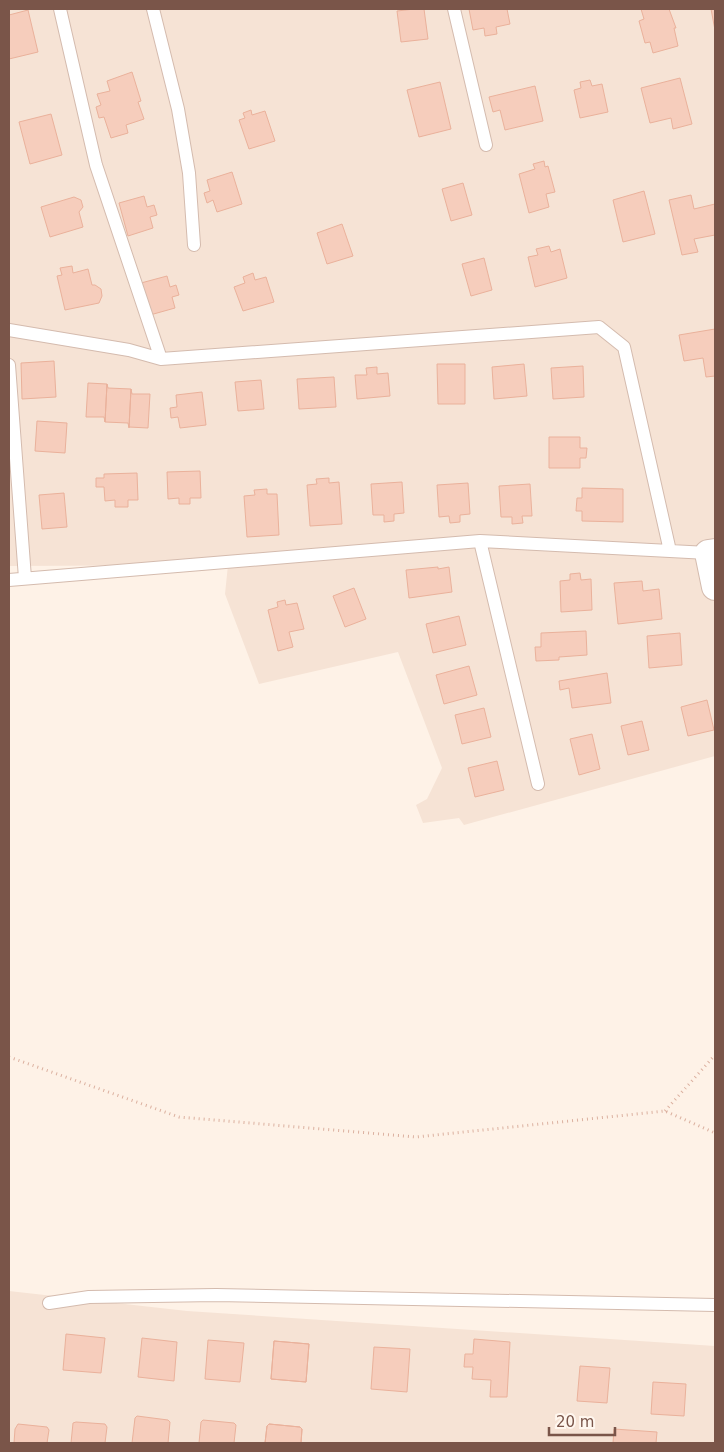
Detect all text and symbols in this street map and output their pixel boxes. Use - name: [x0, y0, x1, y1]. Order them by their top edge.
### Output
- scale bar: [549, 1404, 615, 1436]
- text: 20 m: [556, 1413, 594, 1431]

